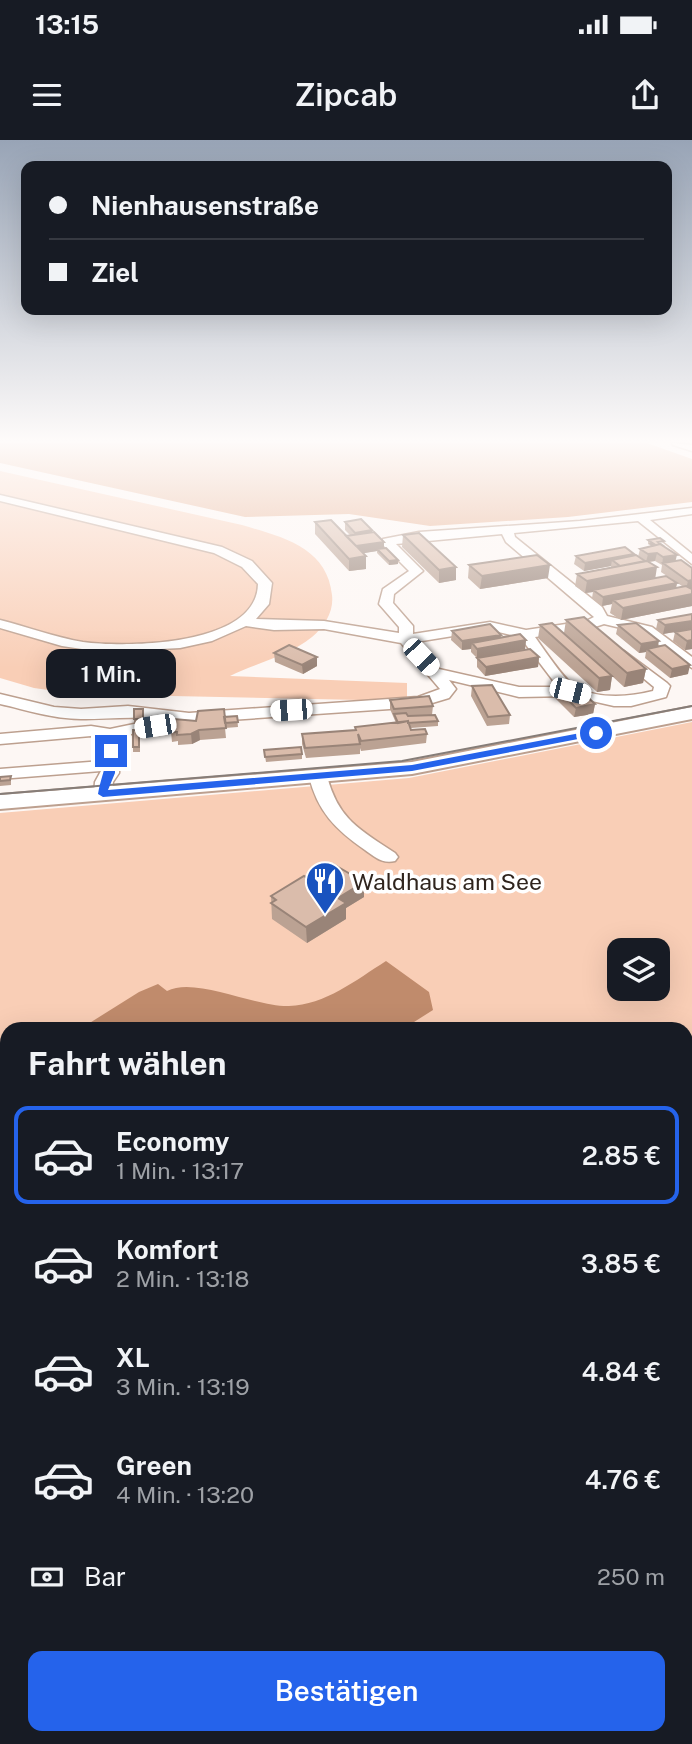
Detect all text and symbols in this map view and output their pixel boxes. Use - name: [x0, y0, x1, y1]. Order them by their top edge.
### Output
- text: 13:15: [35, 9, 99, 40]
- icon: menu: [28, 76, 66, 114]
- text: Zipcab: [295, 76, 397, 113]
- icon: share: [626, 76, 664, 114]
- text: Nienhausenstraße: [91, 190, 319, 221]
- text: Ziel: [91, 257, 139, 288]
- car: [399, 634, 444, 680]
- callout: 1 Min.: [46, 650, 176, 698]
- text: 1 Min.: [80, 660, 142, 687]
- car: [548, 676, 593, 706]
- car: [270, 698, 313, 722]
- car: [133, 712, 178, 740]
- route start: [580, 717, 612, 749]
- route end: [95, 735, 127, 767]
- restaurant icon: Waldhaus am See: [304, 860, 346, 915]
- place label: Waldhaus am See: [352, 868, 542, 895]
- map controls: [607, 938, 670, 1001]
- button: layers: [607, 938, 670, 1001]
- text: Fahrt wählen: [28, 1045, 227, 1082]
- icon: car: [32, 1124, 95, 1187]
- text: Economy: [116, 1126, 229, 1157]
- text: 2.85 €: [582, 1140, 661, 1171]
- text: 1 Min. · 13:17: [116, 1157, 244, 1184]
- icon: car: [32, 1232, 95, 1295]
- text: Komfort: [116, 1234, 218, 1265]
- text: 3.85 €: [581, 1248, 661, 1279]
- text: 2 Min. · 13:18: [116, 1265, 249, 1292]
- icon: car: [32, 1340, 95, 1403]
- text: XL: [116, 1342, 150, 1373]
- text: 4.84 €: [582, 1356, 661, 1387]
- text: 3 Min. · 13:19: [116, 1373, 250, 1400]
- icon: car: [32, 1448, 95, 1511]
- text: Green: [116, 1450, 192, 1481]
- text: 4.76 €: [585, 1464, 661, 1495]
- text: 4 Min. · 13:20: [116, 1481, 254, 1508]
- icon: cash: [28, 1558, 66, 1596]
- text: Bar: [84, 1561, 126, 1592]
- text: 250 m: [597, 1563, 665, 1590]
- button: Bestätigen: [28, 1651, 665, 1731]

